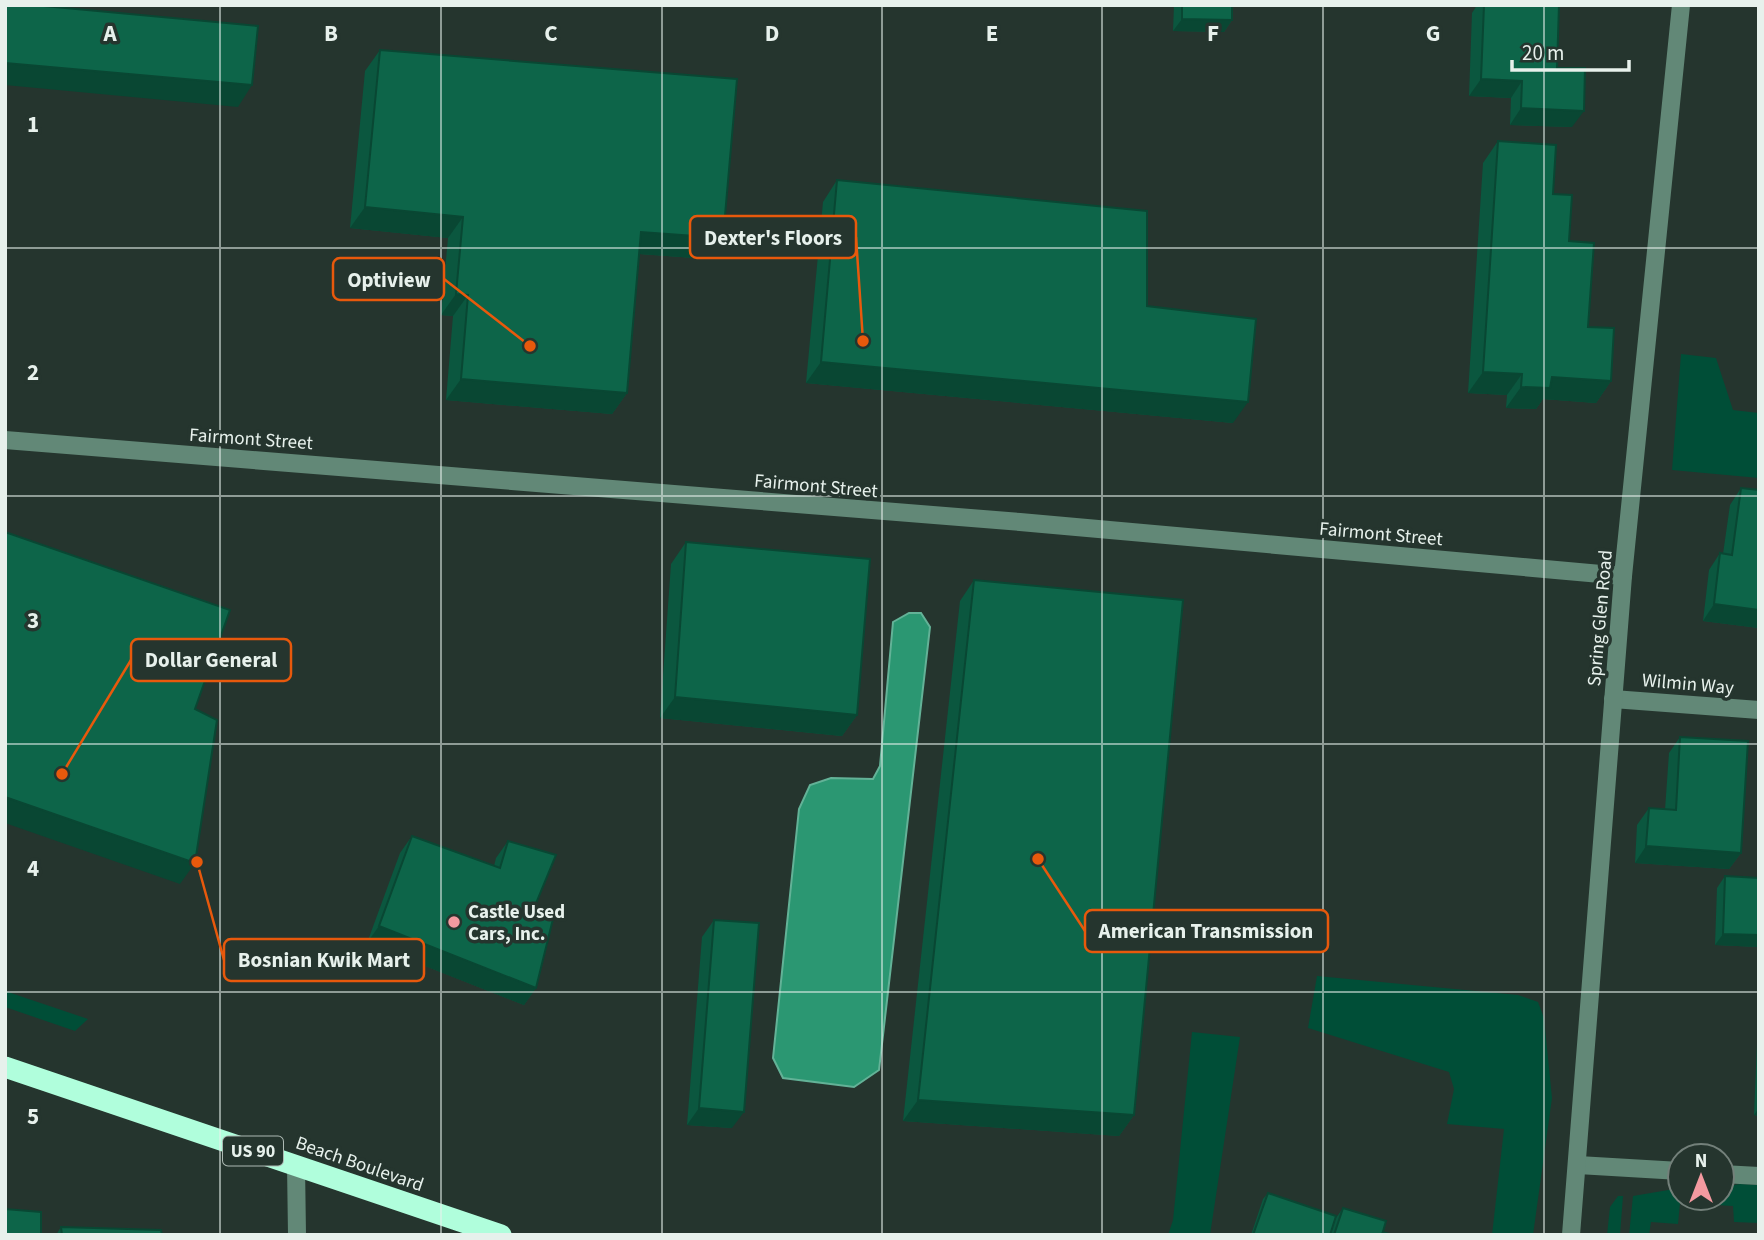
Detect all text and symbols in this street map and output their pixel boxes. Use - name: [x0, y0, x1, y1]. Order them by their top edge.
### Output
- text: A: [102, 17, 117, 50]
- text: B: [324, 17, 338, 50]
- text: C: [544, 17, 558, 50]
- text: D: [765, 17, 779, 50]
- text: E: [986, 17, 998, 50]
- text: F: [1207, 17, 1219, 50]
- text: G: [1426, 17, 1440, 50]
- scale bar: [1512, 28, 1629, 72]
- text: 20 m: [1522, 38, 1564, 68]
- text: 1: [27, 108, 39, 141]
- callout: Dexter's Floors: [690, 216, 856, 258]
- text: Dexter's Floors: [704, 223, 842, 253]
- callout: Optiview: [333, 258, 444, 300]
- text: Optiview: [347, 265, 431, 295]
- text: 2: [27, 356, 39, 389]
- street label: Fairmont Street: [188, 422, 314, 457]
- street label: Fairmont Street: [753, 468, 879, 505]
- street label: Fairmont Street: [1318, 516, 1444, 553]
- street label: Spring Glen Road: [1581, 549, 1620, 687]
- text: 3: [27, 604, 39, 637]
- callout: Dollar General: [131, 639, 291, 681]
- text: Dollar General: [145, 645, 277, 675]
- street label: Wilmin Way: [1641, 667, 1735, 702]
- text: 4: [27, 852, 39, 885]
- place label: Castle Used Cars, Inc.: [468, 899, 565, 948]
- callout: American Transmission: [1085, 910, 1328, 952]
- marker: Castle Used Cars, Inc.: [446, 914, 462, 930]
- text: American Transmission: [1098, 916, 1313, 946]
- callout: Bosnian Kwik Mart: [224, 939, 424, 981]
- text: Bosnian Kwik Mart: [238, 945, 410, 975]
- text: 5: [27, 1100, 39, 1133]
- street label: Beach Boulevard: [292, 1130, 427, 1199]
- road number: US 90: [223, 1136, 283, 1166]
- north arrow: [1666, 1142, 1736, 1212]
- text: N: [1695, 1148, 1707, 1175]

